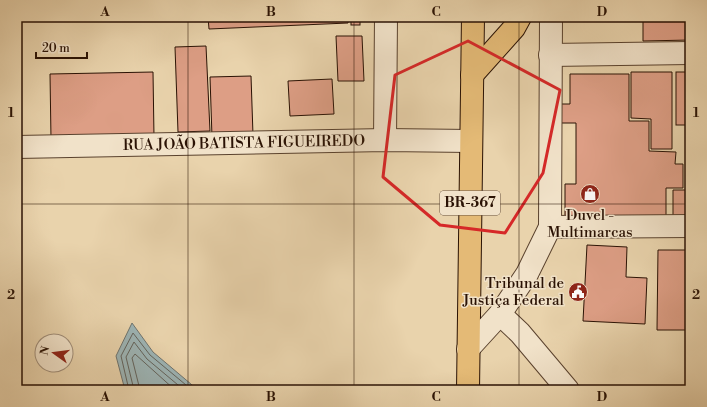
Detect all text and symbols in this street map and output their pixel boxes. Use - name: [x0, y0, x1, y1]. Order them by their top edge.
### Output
- text: A: [99, 4, 110, 20]
- text: B: [266, 4, 276, 20]
- text: C: [431, 4, 441, 20]
- text: D: [597, 4, 607, 20]
- scale bar: [36, 34, 87, 60]
- text: 20 m: [42, 41, 70, 56]
- text: 1: [8, 105, 15, 121]
- text: 1: [693, 105, 700, 121]
- street label: RUA JOÃO BATISTA FIGUEIREDO: [123, 131, 366, 154]
- shop icon: Duvel - Multimarcas: [579, 183, 601, 205]
- road number: BR-367: [440, 191, 500, 215]
- place label: Duvel - Multimarcas: [547, 206, 633, 242]
- place label: Tribunal de Justiça Federal: [462, 274, 565, 310]
- public building icon: Tribunal de Justiça Federal: [567, 281, 589, 303]
- text: 2: [7, 287, 15, 303]
- text: 2: [692, 287, 700, 303]
- north arrow: [34, 333, 74, 373]
- text: N: [37, 345, 53, 357]
- text: A: [99, 389, 110, 405]
- text: B: [266, 389, 276, 405]
- text: C: [431, 389, 441, 405]
- text: D: [597, 389, 607, 405]

